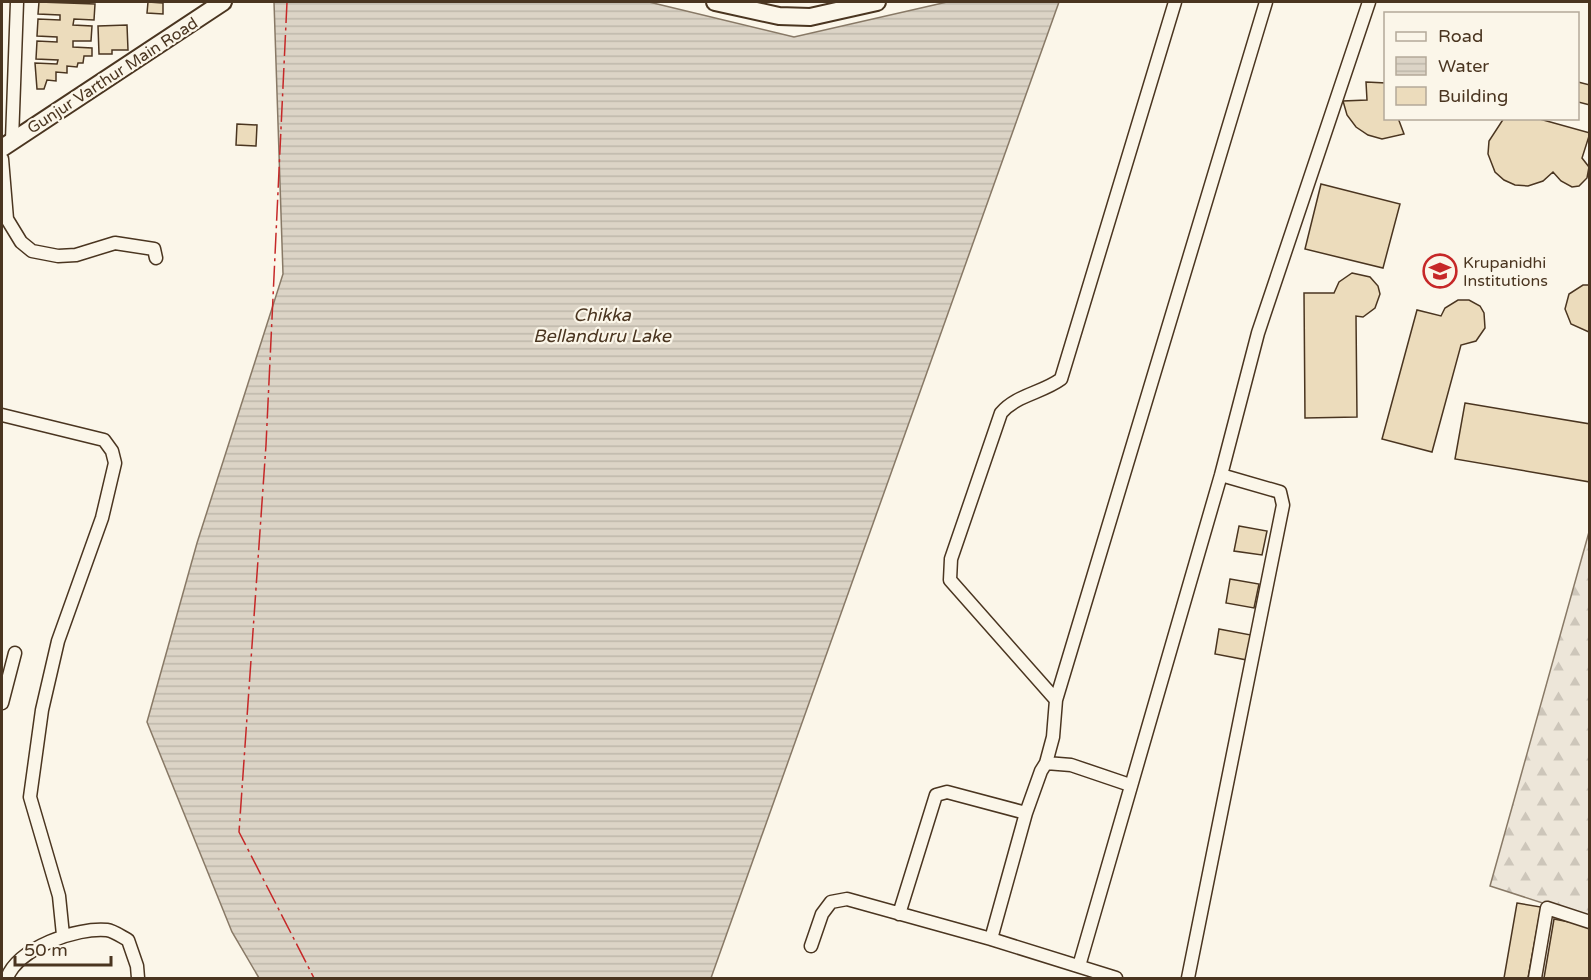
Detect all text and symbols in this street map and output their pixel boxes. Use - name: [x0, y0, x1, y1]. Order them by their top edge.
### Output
- legend: [1384, 12, 1579, 120]
- street label: Gunjur Varthur Main Road: [23, 13, 202, 139]
- text: Road: [1438, 25, 1483, 47]
- text: Water: [1438, 55, 1489, 77]
- text: Building: [1438, 85, 1508, 107]
- school or university icon: Krupanidhi Institutions: [1422, 253, 1458, 289]
- place label: Krupanidhi Institutions: [1463, 253, 1548, 291]
- water label: Chikka Bellanduru Lake: [533, 304, 672, 347]
- scale bar: [15, 929, 111, 967]
- text: 50 m: [24, 939, 68, 961]

